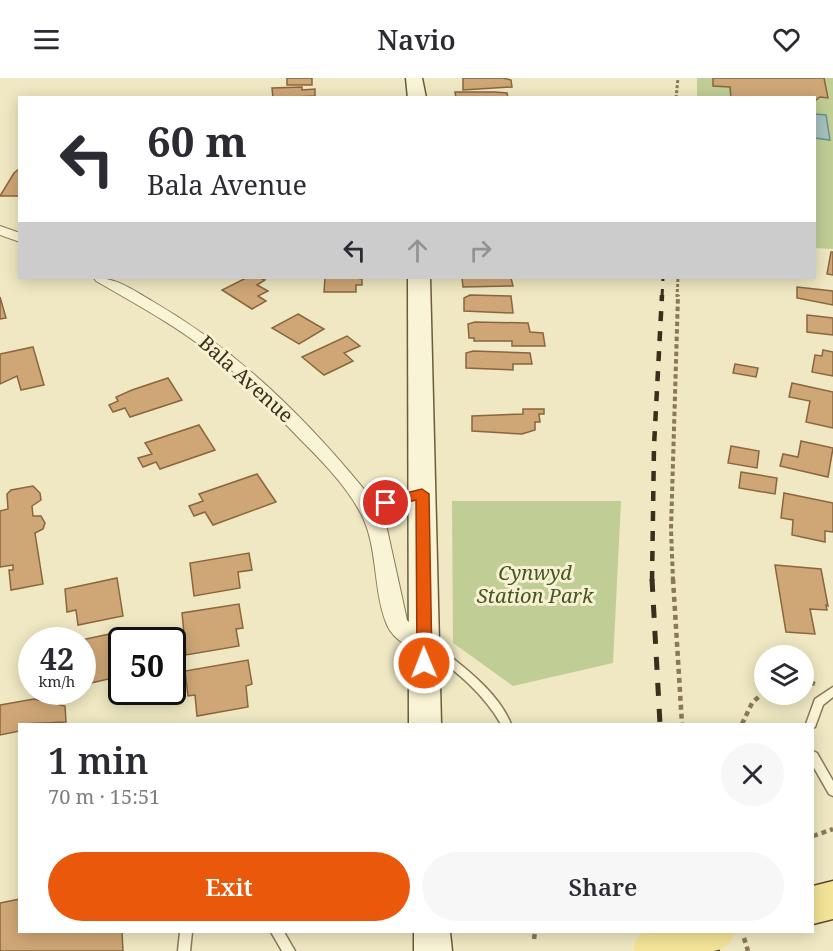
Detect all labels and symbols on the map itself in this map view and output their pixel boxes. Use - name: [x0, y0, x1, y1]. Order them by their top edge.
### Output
- street label: Bala Avenue: [193, 329, 299, 428]
- pin: [360, 477, 411, 528]
- park label: Cynwyd Station Park: [477, 559, 594, 609]
- speed limit sign: 50: [108, 627, 186, 705]
- position arrow: [392, 631, 456, 695]

